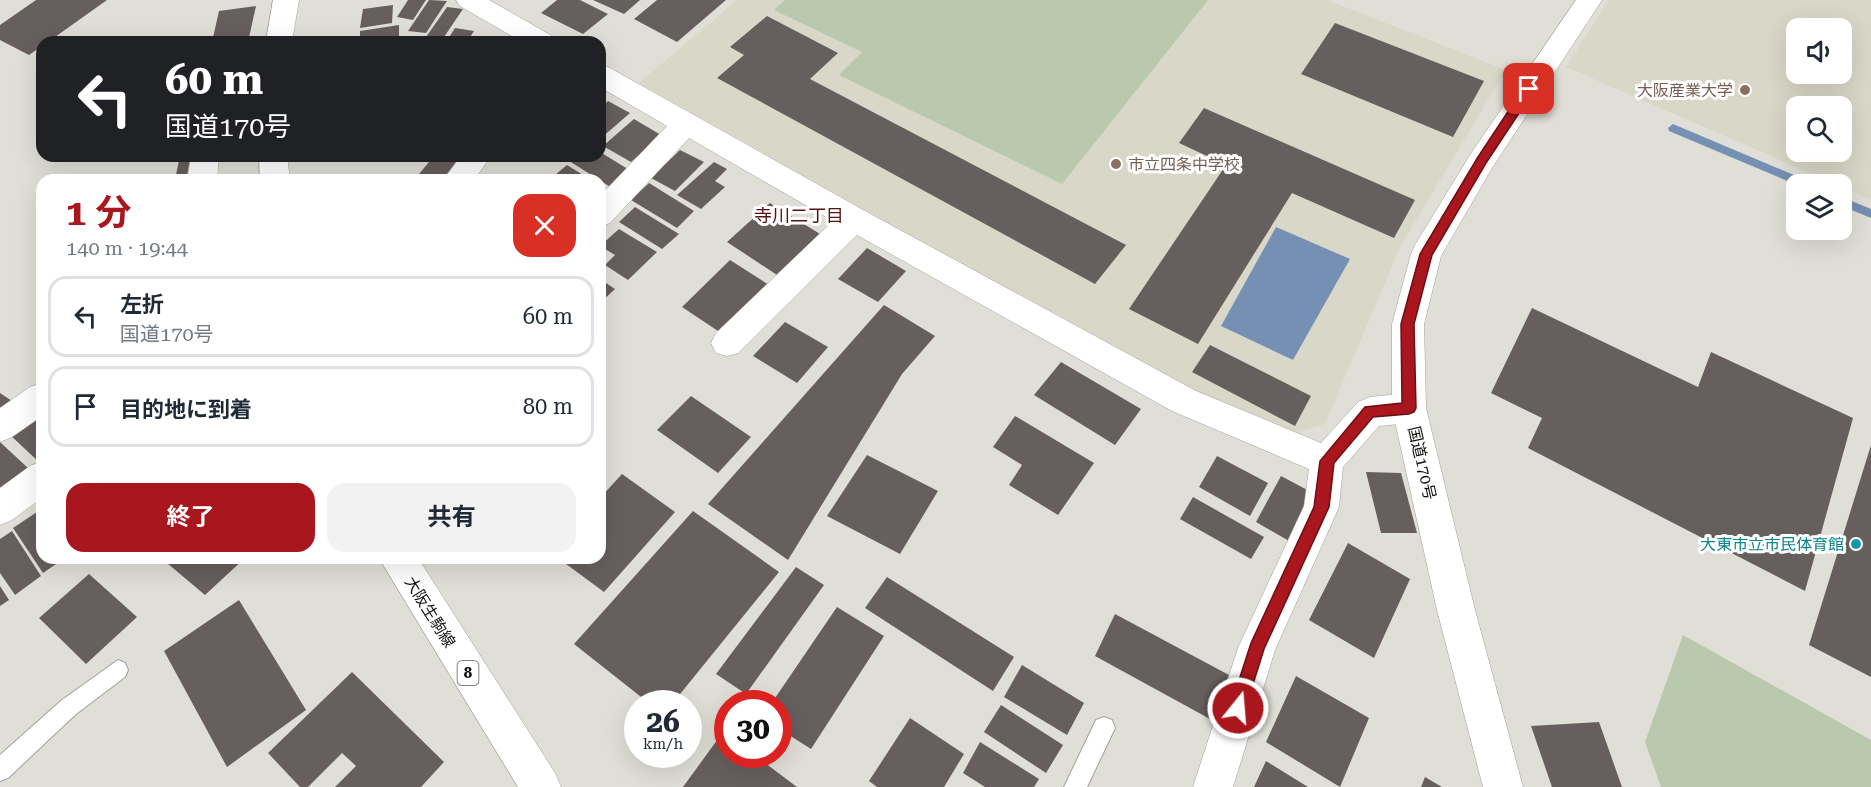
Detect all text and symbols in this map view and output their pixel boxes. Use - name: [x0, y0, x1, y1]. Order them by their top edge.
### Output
- map controls: [1786, 18, 1852, 240]
- button: sound: [1786, 18, 1852, 84]
- text: 60 m: [165, 55, 263, 104]
- icon: left: [66, 60, 144, 138]
- pin: [1503, 63, 1554, 114]
- icon: arrive: [1512, 72, 1545, 105]
- place label: 大阪産業大学: [1637, 81, 1733, 100]
- marker: 大阪産業大学: [1738, 83, 1752, 97]
- button: search: [1786, 96, 1852, 162]
- text: 国道170号: [165, 111, 291, 143]
- place label: 市立四条中学校: [1128, 155, 1240, 174]
- marker: 市立四条中学校: [1109, 157, 1123, 171]
- button: layers: [1786, 174, 1852, 240]
- text: 1 分: [66, 192, 131, 234]
- button: close: [513, 194, 576, 257]
- district label: 寺川二丁目: [754, 205, 844, 226]
- text: 140 m · 19:44: [66, 236, 188, 260]
- text: 左折: [120, 292, 164, 317]
- icon: left: [69, 300, 102, 333]
- text: 60 m: [523, 304, 573, 329]
- text: 国道170号: [120, 322, 214, 346]
- icon: arrive: [69, 390, 102, 423]
- text: 80 m: [523, 394, 573, 419]
- text: 目的地に到着: [120, 397, 252, 422]
- street label: 国道170号: [1404, 424, 1440, 502]
- button: 終了: [66, 483, 315, 552]
- button: 共有: [327, 483, 576, 552]
- place label: 大東市立市民体育館: [1700, 535, 1844, 554]
- marker: 大東市立市民体育館: [1849, 537, 1863, 551]
- street label: 大阪生駒線: [401, 573, 459, 651]
- road number: 8: [458, 661, 478, 685]
- position arrow: [1206, 676, 1270, 740]
- speed limit sign: 30: [714, 690, 792, 768]
- text: 26: [646, 704, 680, 739]
- text: km/h: [643, 735, 683, 753]

